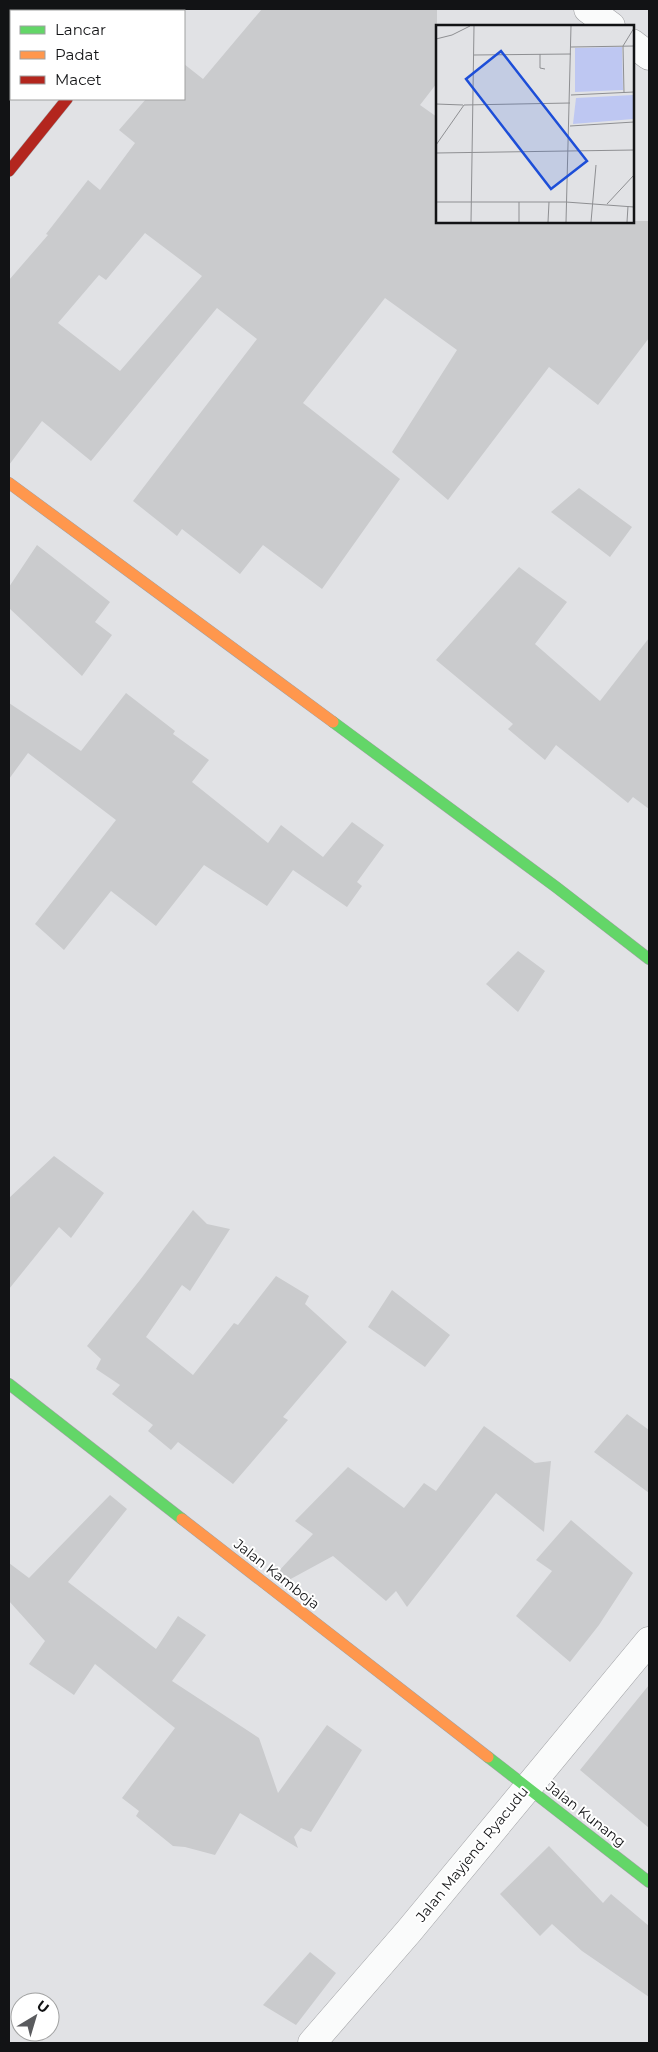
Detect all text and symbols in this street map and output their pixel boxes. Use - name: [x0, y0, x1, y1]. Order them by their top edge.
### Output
- legend: [10, 10, 185, 100]
- text: Lancar: [55, 20, 106, 39]
- inset map: [436, 25, 633, 222]
- text: Padat: [55, 45, 100, 64]
- text: Macet: [55, 70, 102, 89]
- street label: Jalan Kamboja: [230, 1534, 323, 1613]
- street label: Jalan Kunang: [542, 1777, 629, 1851]
- street label: Jalan Mayjend. Ryacudu: [411, 1783, 532, 1926]
- north arrow: [10, 1992, 60, 2042]
- text: U: [33, 1996, 53, 2017]

